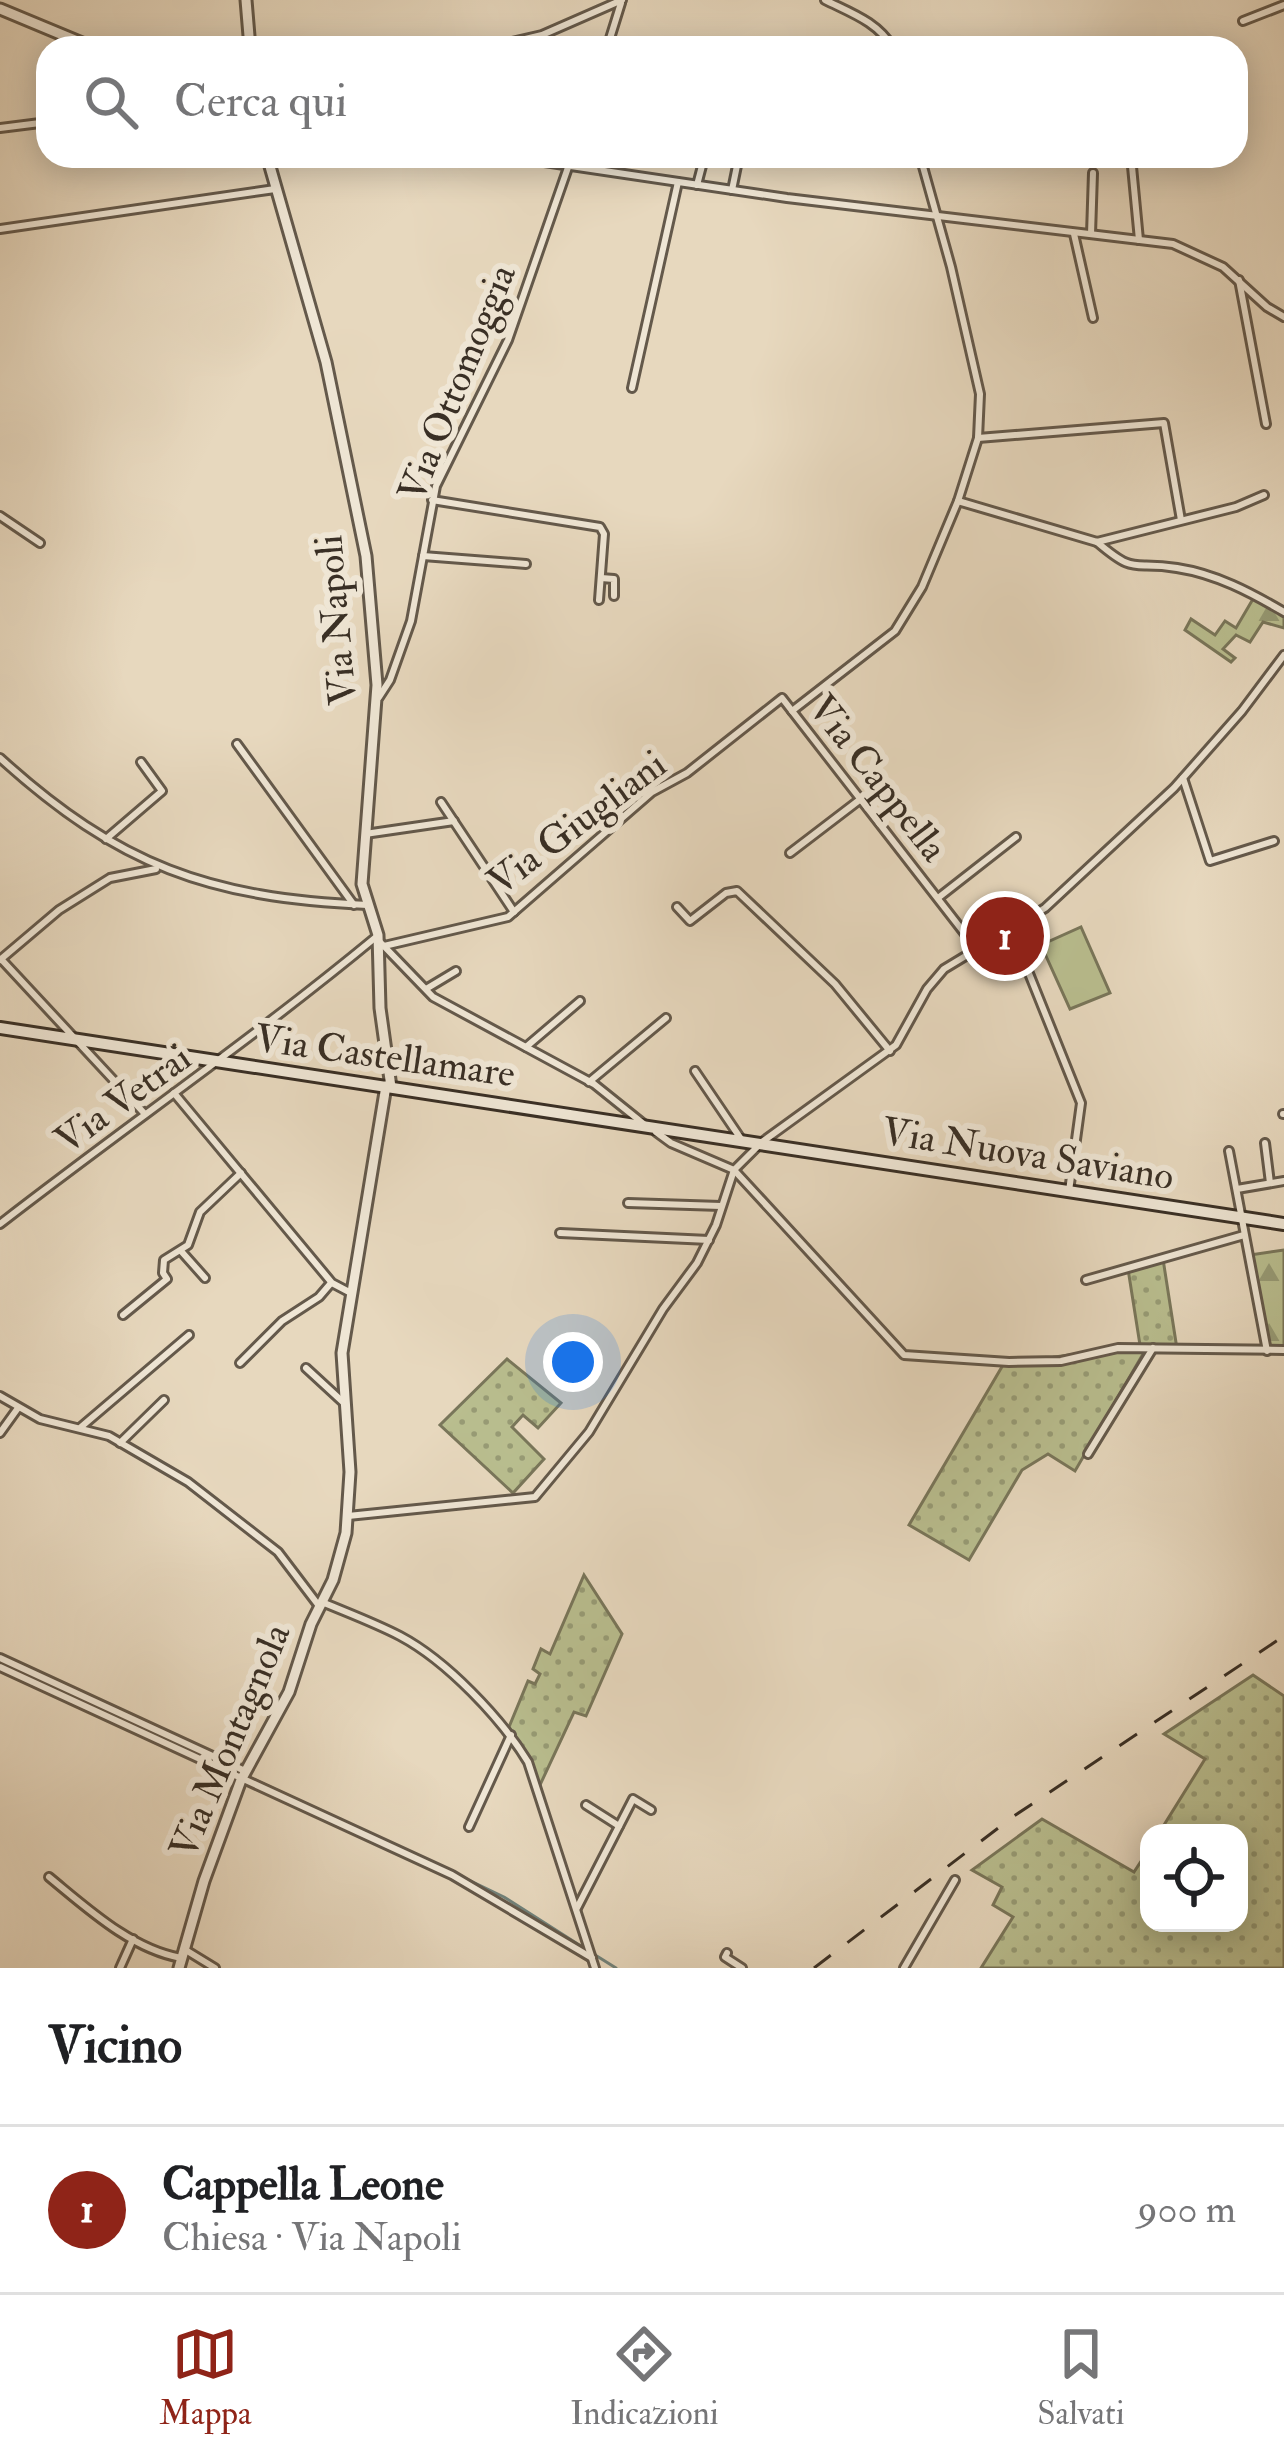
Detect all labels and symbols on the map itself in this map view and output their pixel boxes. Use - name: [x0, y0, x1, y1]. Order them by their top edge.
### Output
- street label: Via Ottomoggia: [387, 256, 527, 509]
- street label: Via Napoli: [304, 533, 368, 707]
- street label: Via Cappella: [798, 685, 959, 872]
- street label: Via Giugliani: [478, 740, 676, 906]
- pin: 1: [966, 891, 1044, 981]
- street label: Via Castellamare: [252, 1014, 518, 1098]
- street label: Via Vetrai: [45, 1033, 201, 1165]
- street label: Via Nuova Saviano: [879, 1107, 1177, 1201]
- your location: [543, 1332, 603, 1392]
- street label: Via Montagnola: [159, 1615, 302, 1866]

